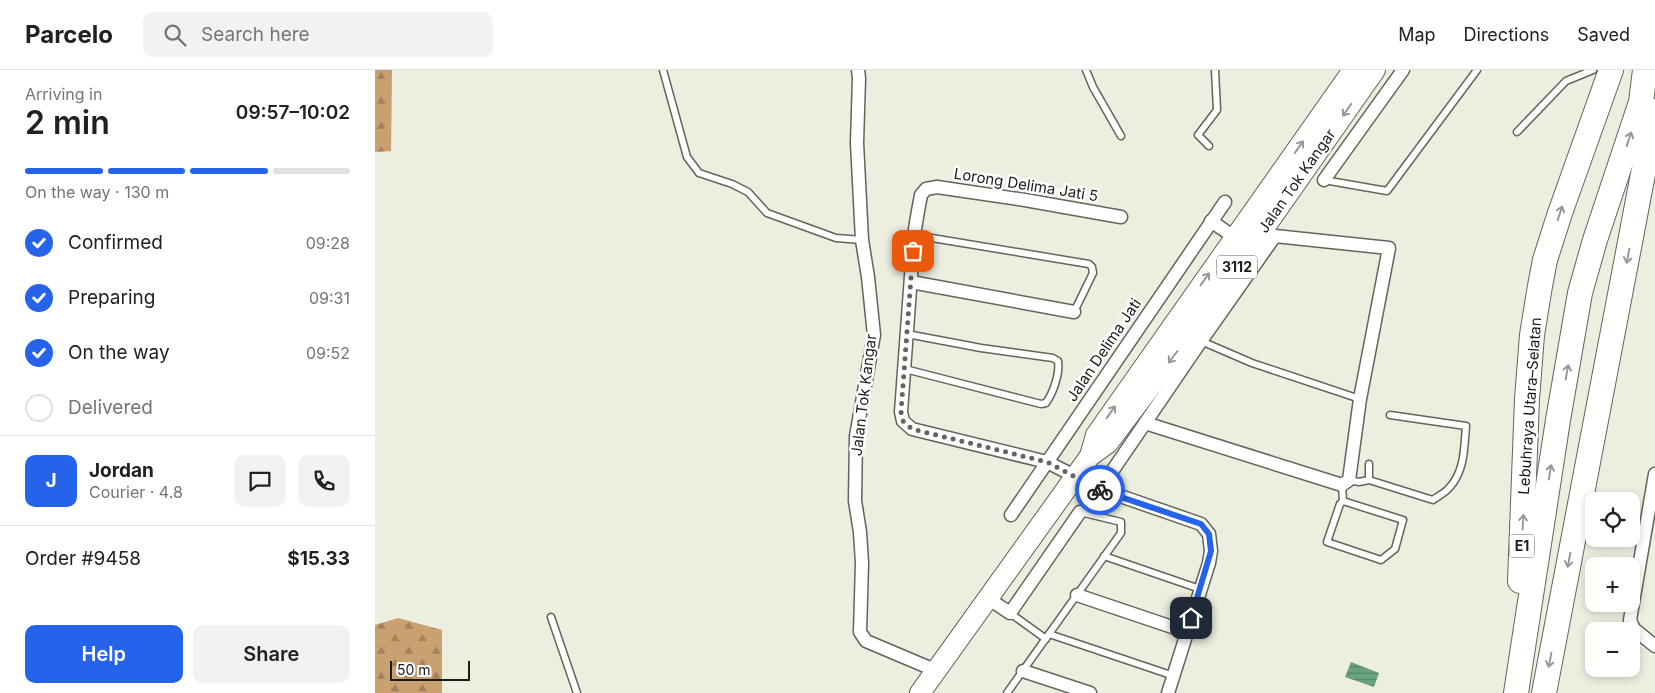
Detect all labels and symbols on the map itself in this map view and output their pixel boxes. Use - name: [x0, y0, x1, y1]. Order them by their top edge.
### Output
- one-way arrow: [1342, 103, 1352, 117]
- street label: Jalan Tok Kangar: [1254, 125, 1340, 236]
- one-way arrow: [1624, 131, 1634, 147]
- one-way arrow: [1293, 141, 1304, 154]
- street label: Lorong Delima Jati 5: [953, 164, 1099, 205]
- one-way arrow: [1556, 206, 1566, 222]
- pin: [892, 230, 934, 272]
- one-way arrow: [1622, 247, 1632, 263]
- road number: 3112: [1217, 256, 1257, 278]
- one-way arrow: [1200, 273, 1210, 287]
- street label: Jalan Delima Jati: [1062, 295, 1145, 405]
- street label: Lebuhraya Utara–Selatan: [1514, 317, 1545, 495]
- street label: Jalan Tok Kangar: [847, 333, 880, 457]
- one-way arrow: [1167, 350, 1178, 363]
- one-way arrow: [1562, 364, 1572, 380]
- one-way arrow: [1106, 406, 1116, 420]
- one-way arrow: [1545, 464, 1555, 480]
- courier: [1075, 465, 1125, 515]
- one-way arrow: [1518, 514, 1527, 530]
- road number: E1: [1509, 534, 1535, 558]
- one-way arrow: [1564, 552, 1574, 568]
- pin: [1170, 597, 1212, 639]
- one-way arrow: [1545, 652, 1554, 668]
- scale bar: [390, 658, 470, 681]

